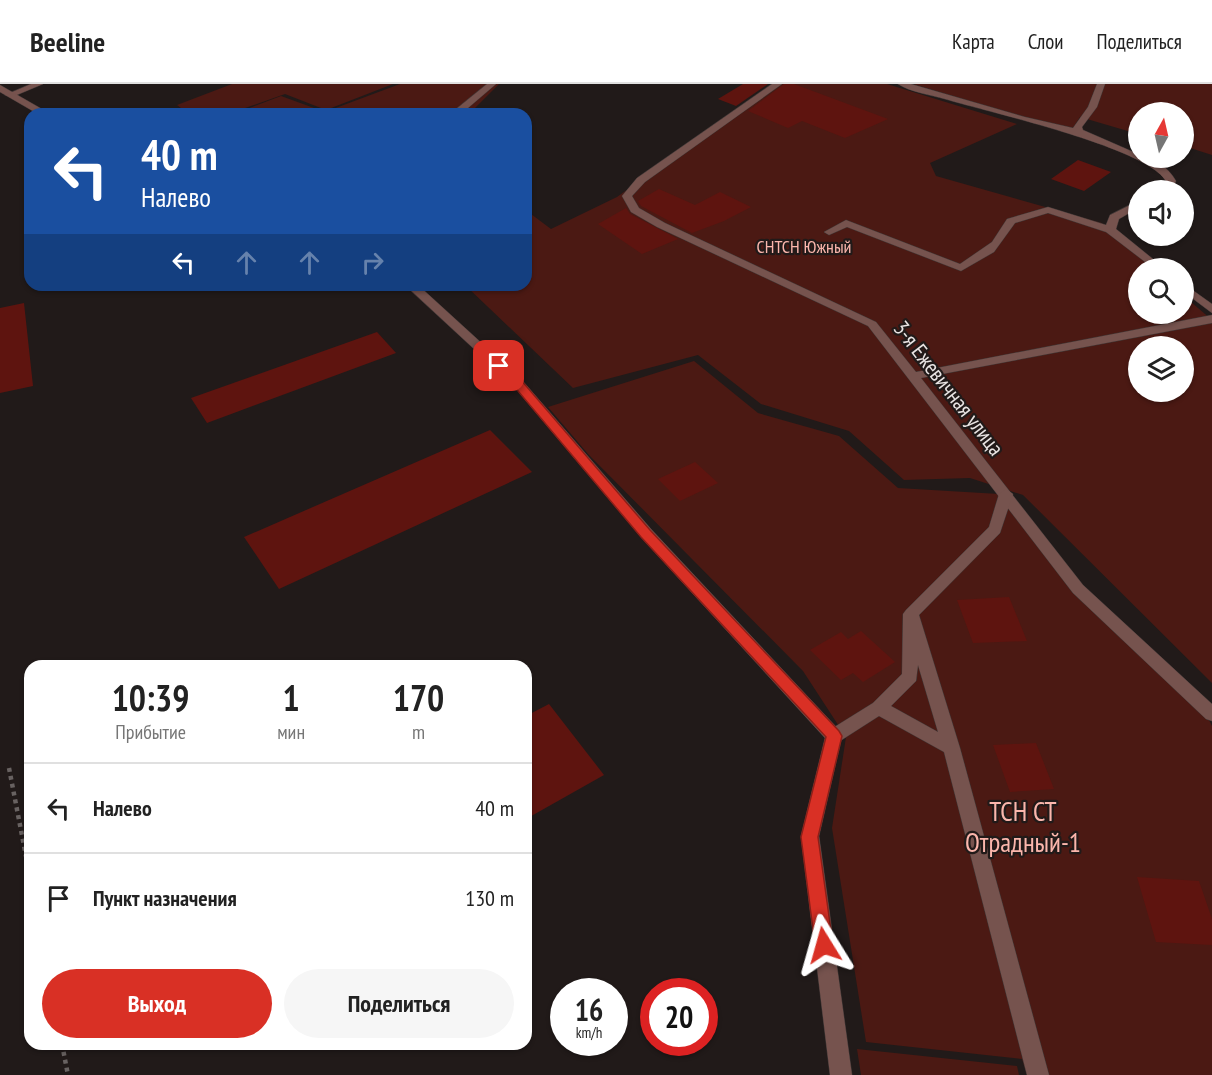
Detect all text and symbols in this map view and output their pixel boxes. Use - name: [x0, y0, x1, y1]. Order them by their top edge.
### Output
- text: Beeline: [30, 23, 105, 60]
- text: Карта: [952, 28, 995, 55]
- text: Слои: [1028, 28, 1063, 55]
- text: Поделиться: [1096, 28, 1182, 55]
- north arrow: [1128, 102, 1194, 168]
- map controls: [1128, 102, 1194, 402]
- text: 40 m: [141, 127, 218, 182]
- icon: left: [42, 132, 120, 210]
- text: Налево: [141, 180, 211, 214]
- button: sound: [1128, 180, 1194, 246]
- park label: СНТСН Южный: [757, 235, 852, 258]
- icon: left: [167, 246, 200, 279]
- icon: ahead: [230, 246, 263, 279]
- icon: ahead: [293, 246, 326, 279]
- icon: right: [356, 246, 389, 279]
- button: search: [1128, 258, 1194, 324]
- street label: 3-я Ежевичная улица: [888, 315, 1010, 461]
- button: layers: [1128, 336, 1194, 402]
- pin: [473, 340, 524, 391]
- icon: arrive: [482, 349, 515, 382]
- text: 10:39: [112, 674, 190, 721]
- text: 1: [283, 674, 300, 721]
- text: 170: [393, 674, 444, 721]
- text: Прибытие: [115, 719, 186, 745]
- text: мин: [277, 719, 305, 745]
- text: m: [412, 719, 425, 745]
- icon: left: [42, 792, 75, 825]
- text: Налево: [93, 794, 152, 822]
- text: 40 m: [475, 794, 514, 822]
- park label: ТСН СТ Отрадный-1: [965, 794, 1081, 859]
- icon: arrive: [42, 882, 75, 915]
- text: Пункт назначения: [93, 884, 237, 912]
- text: 130 m: [465, 884, 514, 912]
- position arrow: [792, 913, 856, 977]
- button: Выход: [42, 969, 272, 1038]
- button: Поделиться: [284, 969, 514, 1038]
- speed limit sign: 20: [640, 978, 718, 1056]
- text: 16: [575, 990, 603, 1029]
- text: km/h: [576, 1023, 602, 1042]

